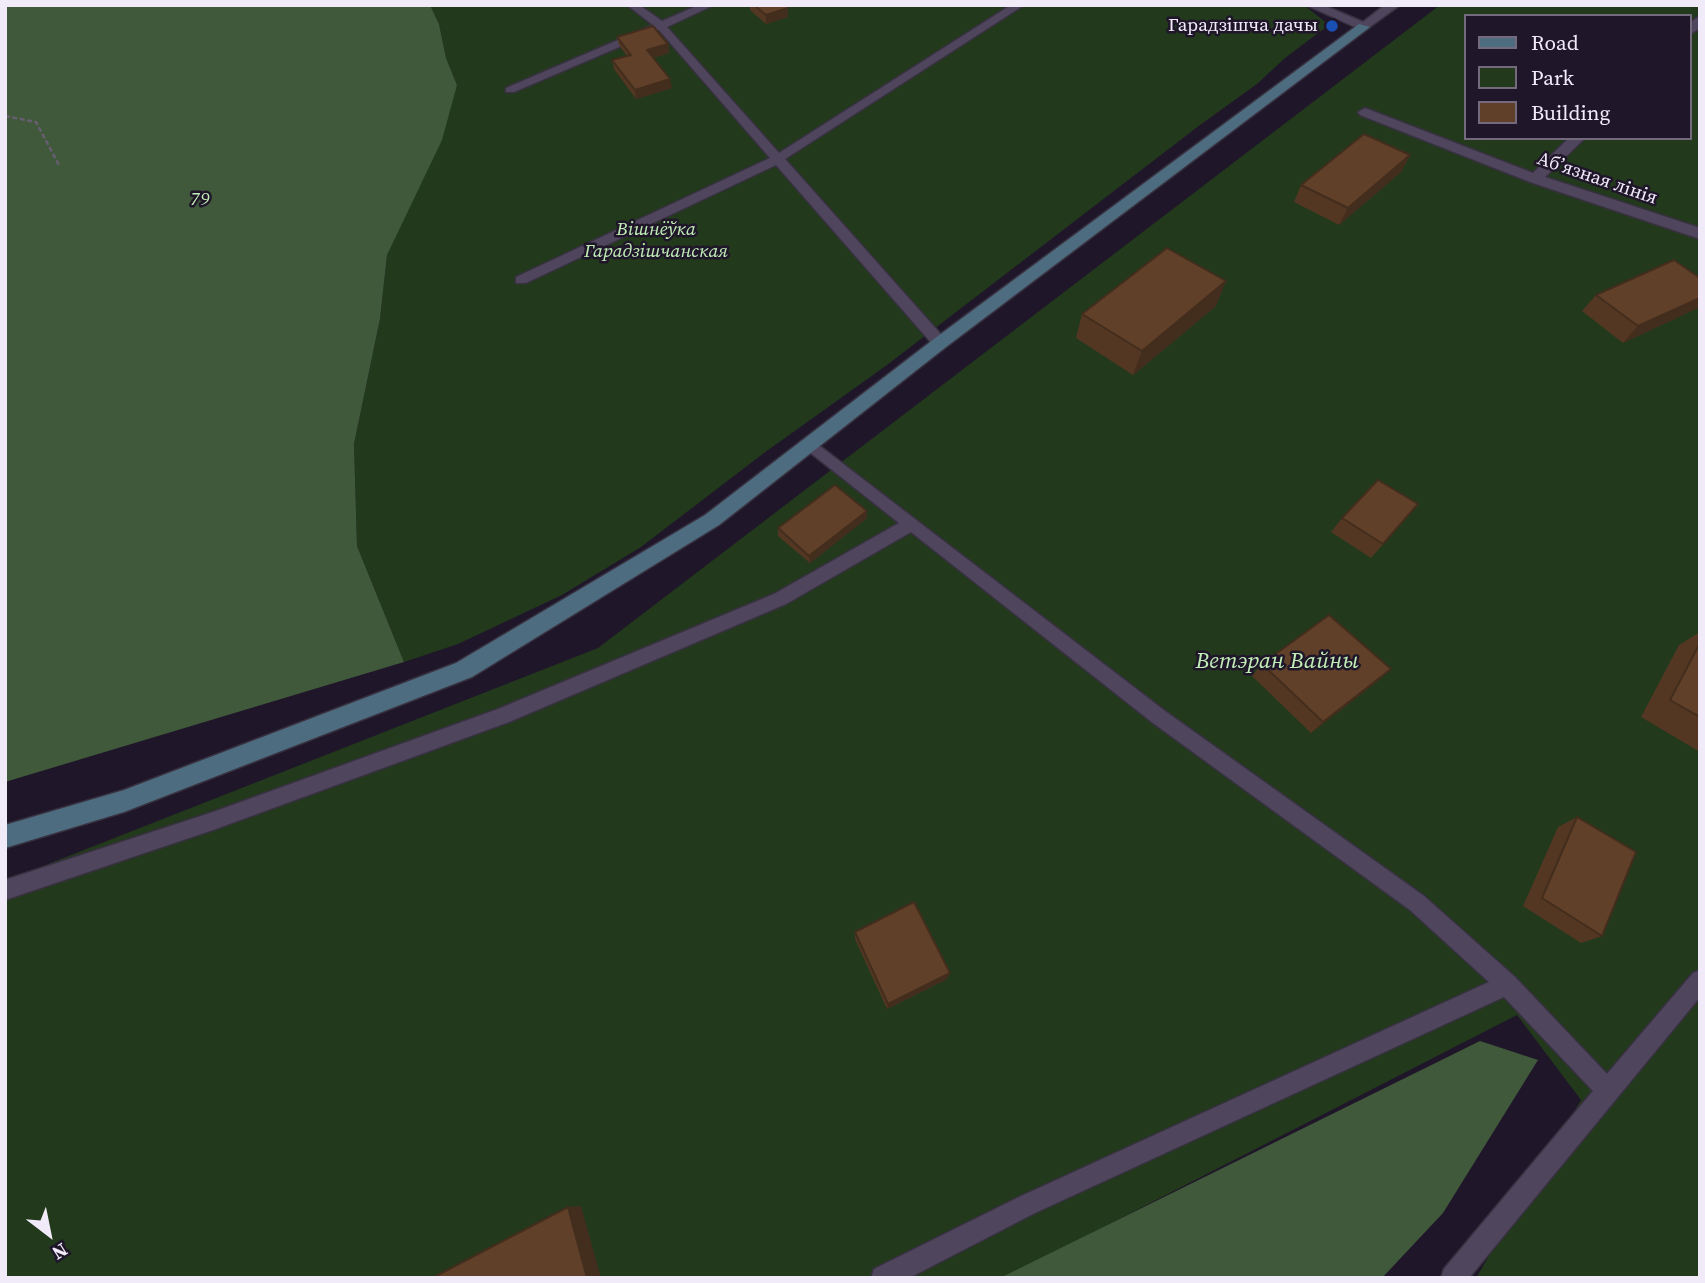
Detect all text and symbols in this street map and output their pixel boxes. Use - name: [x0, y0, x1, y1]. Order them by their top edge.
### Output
- legend: [1464, 14, 1691, 140]
- place label: Гарадзішча дачы: [1168, 15, 1318, 37]
- marker: Гарадзішча дачы: [1324, 18, 1340, 34]
- text: Road: [1531, 28, 1579, 57]
- text: Park: [1531, 63, 1574, 92]
- text: Building: [1531, 98, 1610, 127]
- street label: Абʼязная лінія: [1534, 148, 1660, 210]
- park label: 79: [190, 189, 210, 211]
- park label: Вішнёўка Гарадзішчанская: [584, 219, 728, 263]
- park label: Ветэран Вайны: [1195, 648, 1359, 676]
- north arrow: [14, 1199, 84, 1269]
- text: N: [47, 1237, 73, 1267]

